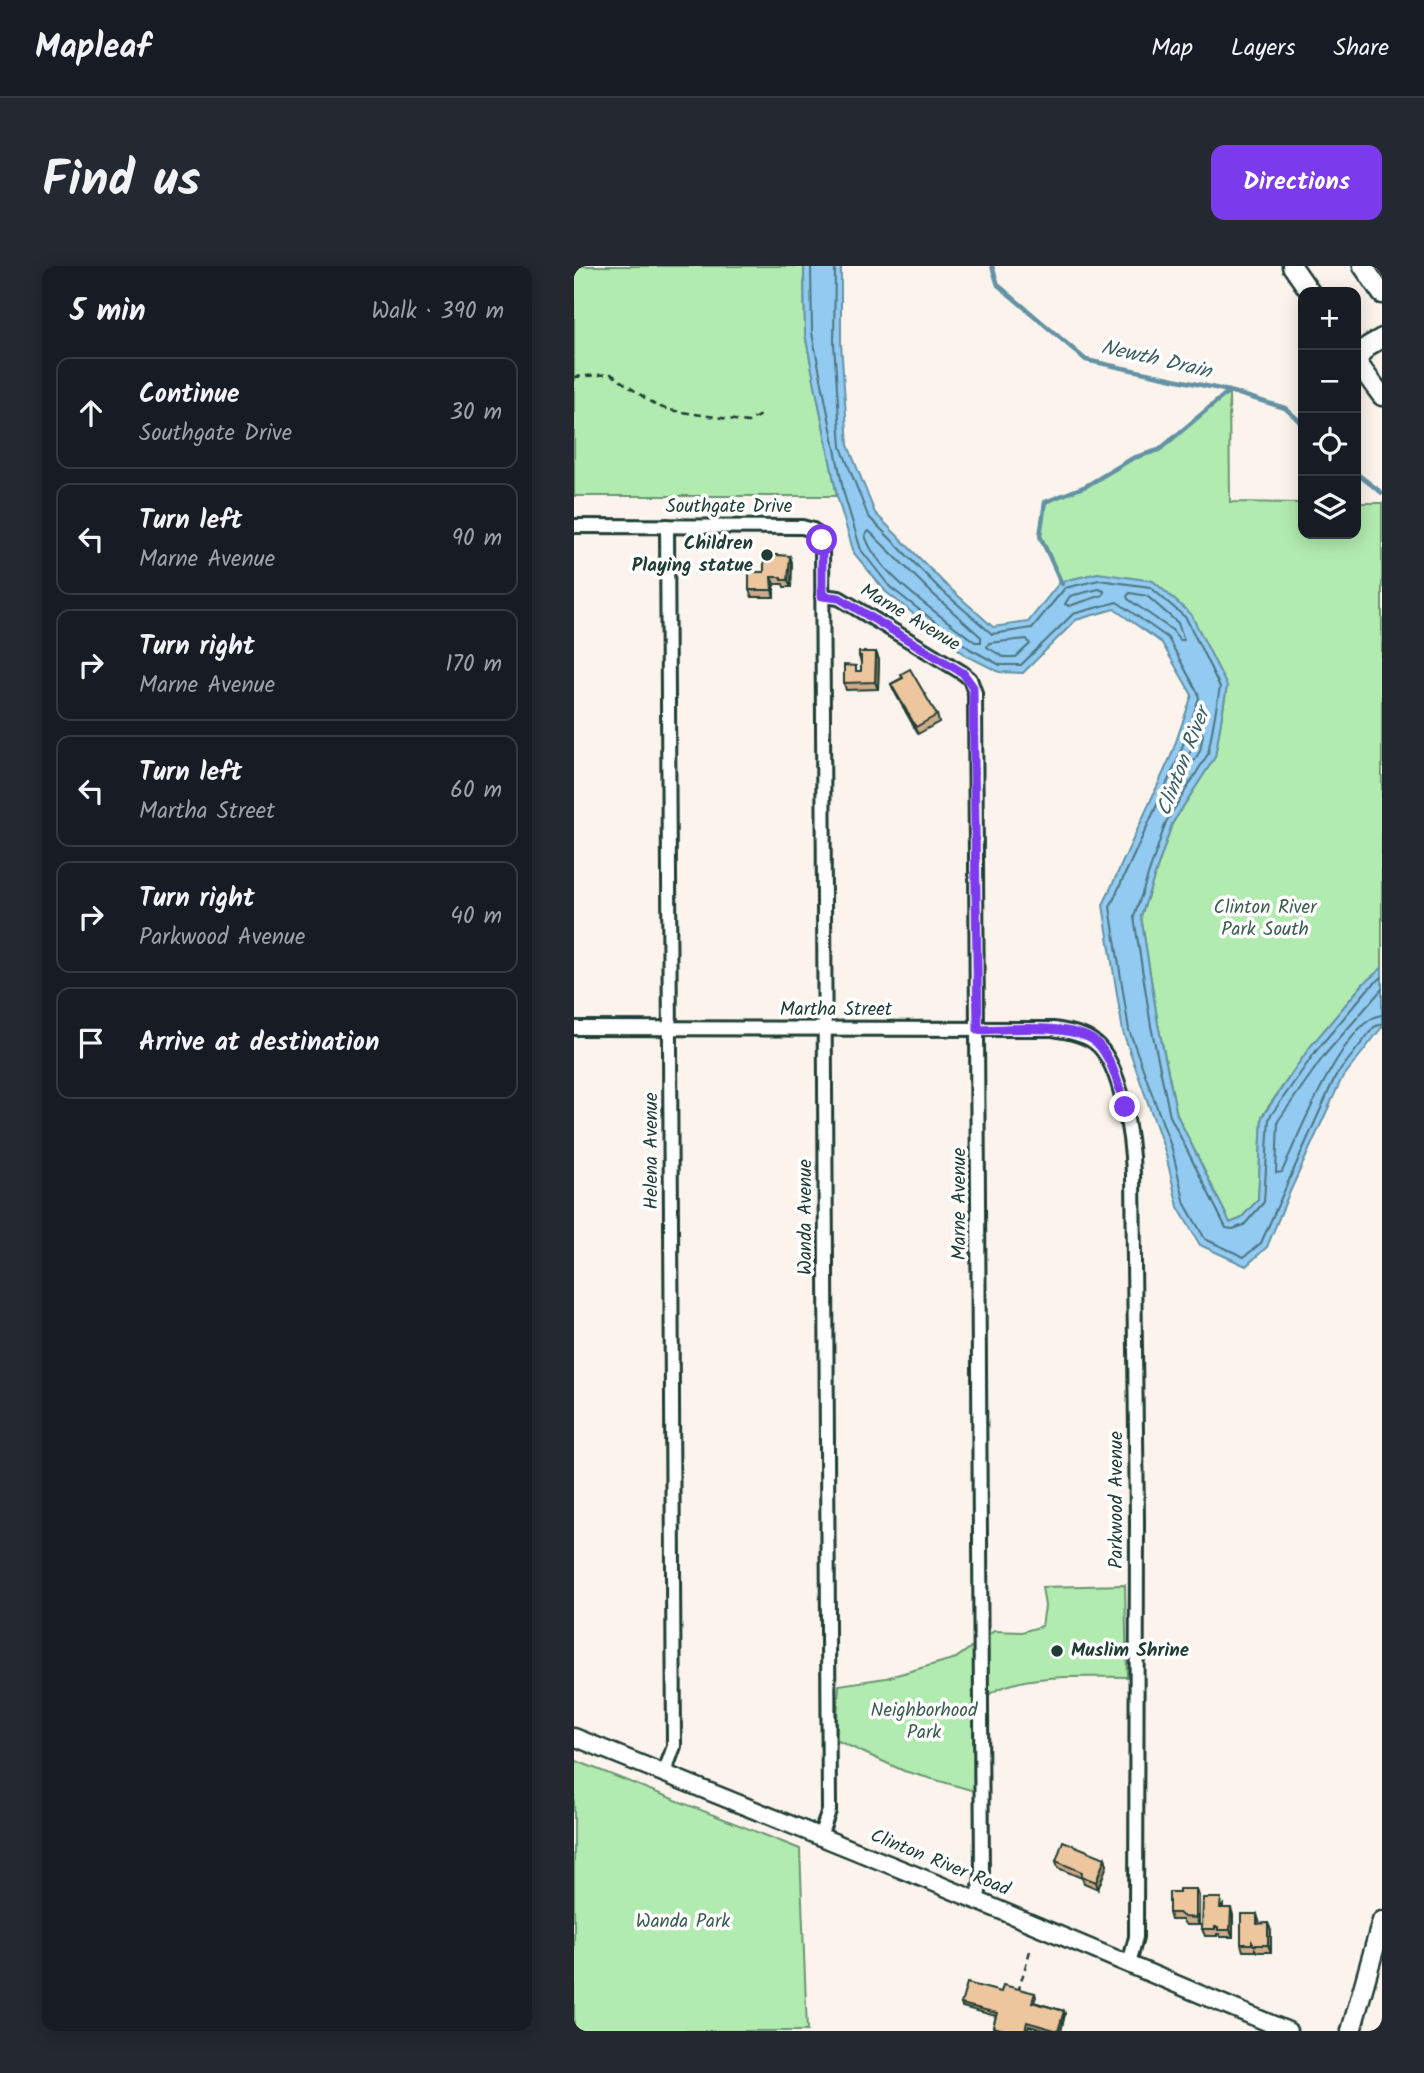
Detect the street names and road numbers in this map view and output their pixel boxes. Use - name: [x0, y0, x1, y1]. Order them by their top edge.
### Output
- street label: Southgate Drive: [666, 492, 793, 522]
- street label: Marne Avenue: [854, 576, 966, 660]
- street label: Martha Street: [780, 995, 893, 1025]
- street label: Helena Avenue: [637, 1092, 667, 1210]
- street label: Marne Avenue: [945, 1147, 975, 1260]
- street label: Wanda Avenue: [791, 1159, 821, 1275]
- street label: Parkwood Avenue: [1102, 1431, 1132, 1569]
- street label: Clinton River Road: [865, 1821, 1015, 1905]

